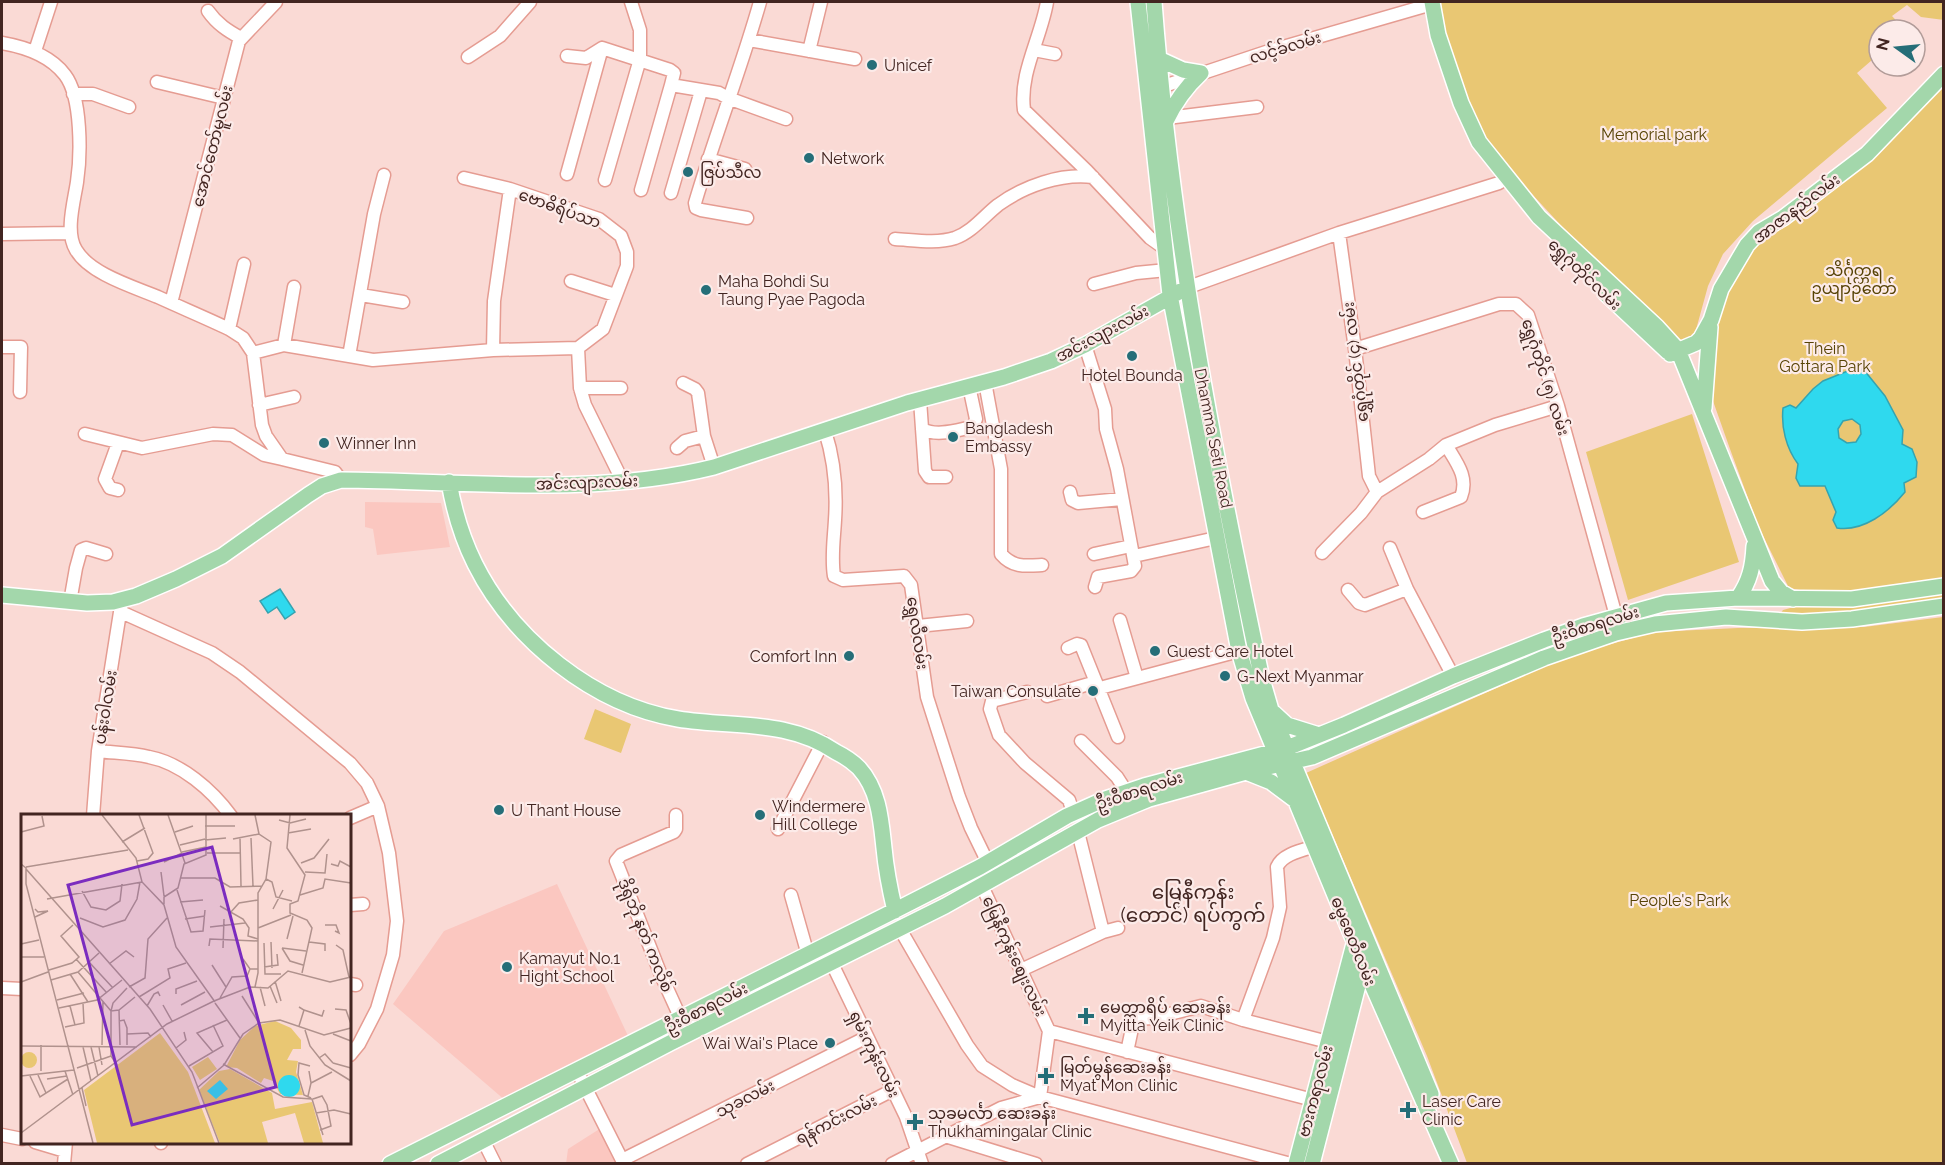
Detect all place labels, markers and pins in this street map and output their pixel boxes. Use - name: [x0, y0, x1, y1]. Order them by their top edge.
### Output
- place label: Unicef: [884, 56, 933, 75]
- marker: Unicef: [865, 58, 879, 72]
- place label: Network: [821, 149, 885, 168]
- marker: Network: [802, 151, 816, 165]
- place label: ဇြပ်သီလ: [700, 161, 761, 186]
- marker: ဇြပ်သီလ: [681, 165, 695, 179]
- place label: Maha Bohdi Su Taung Pyae Pagoda: [718, 272, 865, 309]
- marker: Maha Bohdi Su Taung Pyae Pagoda: [699, 283, 713, 297]
- marker: Hotel Bounda: [1125, 349, 1139, 363]
- place label: Hotel Bounda: [1081, 366, 1183, 385]
- place label: Bangladesh Embassy: [965, 419, 1053, 456]
- marker: Bangladesh Embassy: [946, 430, 960, 444]
- place label: Winner Inn: [336, 434, 416, 453]
- marker: Winner Inn: [317, 436, 331, 450]
- place label: Guest Care Hotel: [1167, 642, 1294, 661]
- marker: Guest Care Hotel: [1148, 644, 1162, 658]
- place label: Comfort Inn: [750, 647, 837, 666]
- marker: Comfort Inn: [842, 649, 856, 663]
- place label: G-Next Myanmar: [1237, 667, 1364, 686]
- marker: G-Next Myanmar: [1218, 669, 1232, 683]
- place label: Taiwan Consulate: [951, 682, 1081, 701]
- marker: Taiwan Consulate: [1086, 684, 1100, 698]
- place label: Windermere Hill College: [772, 797, 865, 834]
- place label: U Thant House: [511, 801, 621, 820]
- marker: U Thant House: [492, 803, 506, 817]
- marker: Windermere Hill College: [753, 808, 767, 822]
- place label: Kamayut No.1 Hight School: [519, 949, 620, 986]
- marker: Kamayut No.1 Hight School: [500, 960, 514, 974]
- place label: မေတ္တာရိပ် ဆေးခန်း Myitta Yeik Clinic: [1100, 996, 1231, 1035]
- marker: မေတ္တာရိပ် ဆေးခန်း Myitta Yeik Clinic: [1077, 1007, 1095, 1025]
- place label: Wai Wai's Place: [702, 1034, 818, 1053]
- marker: Wai Wai's Place: [823, 1036, 837, 1050]
- place label: မြတ်မွန်ဆေးခန်း Myat Mon Clinic: [1060, 1056, 1178, 1095]
- marker: မြတ်မွန်ဆေးခန်း Myat Mon Clinic: [1037, 1067, 1055, 1085]
- place label: Laser Care Clinic: [1422, 1092, 1501, 1129]
- marker: Laser Care Clinic: [1399, 1101, 1417, 1119]
- place label: သုခမင်္လာ ဆေးခန်း Thukhamingalar Clinic: [928, 1102, 1092, 1141]
- marker: သုခမင်္လာ ဆေးခန်း Thukhamingalar Clinic: [906, 1113, 924, 1131]

